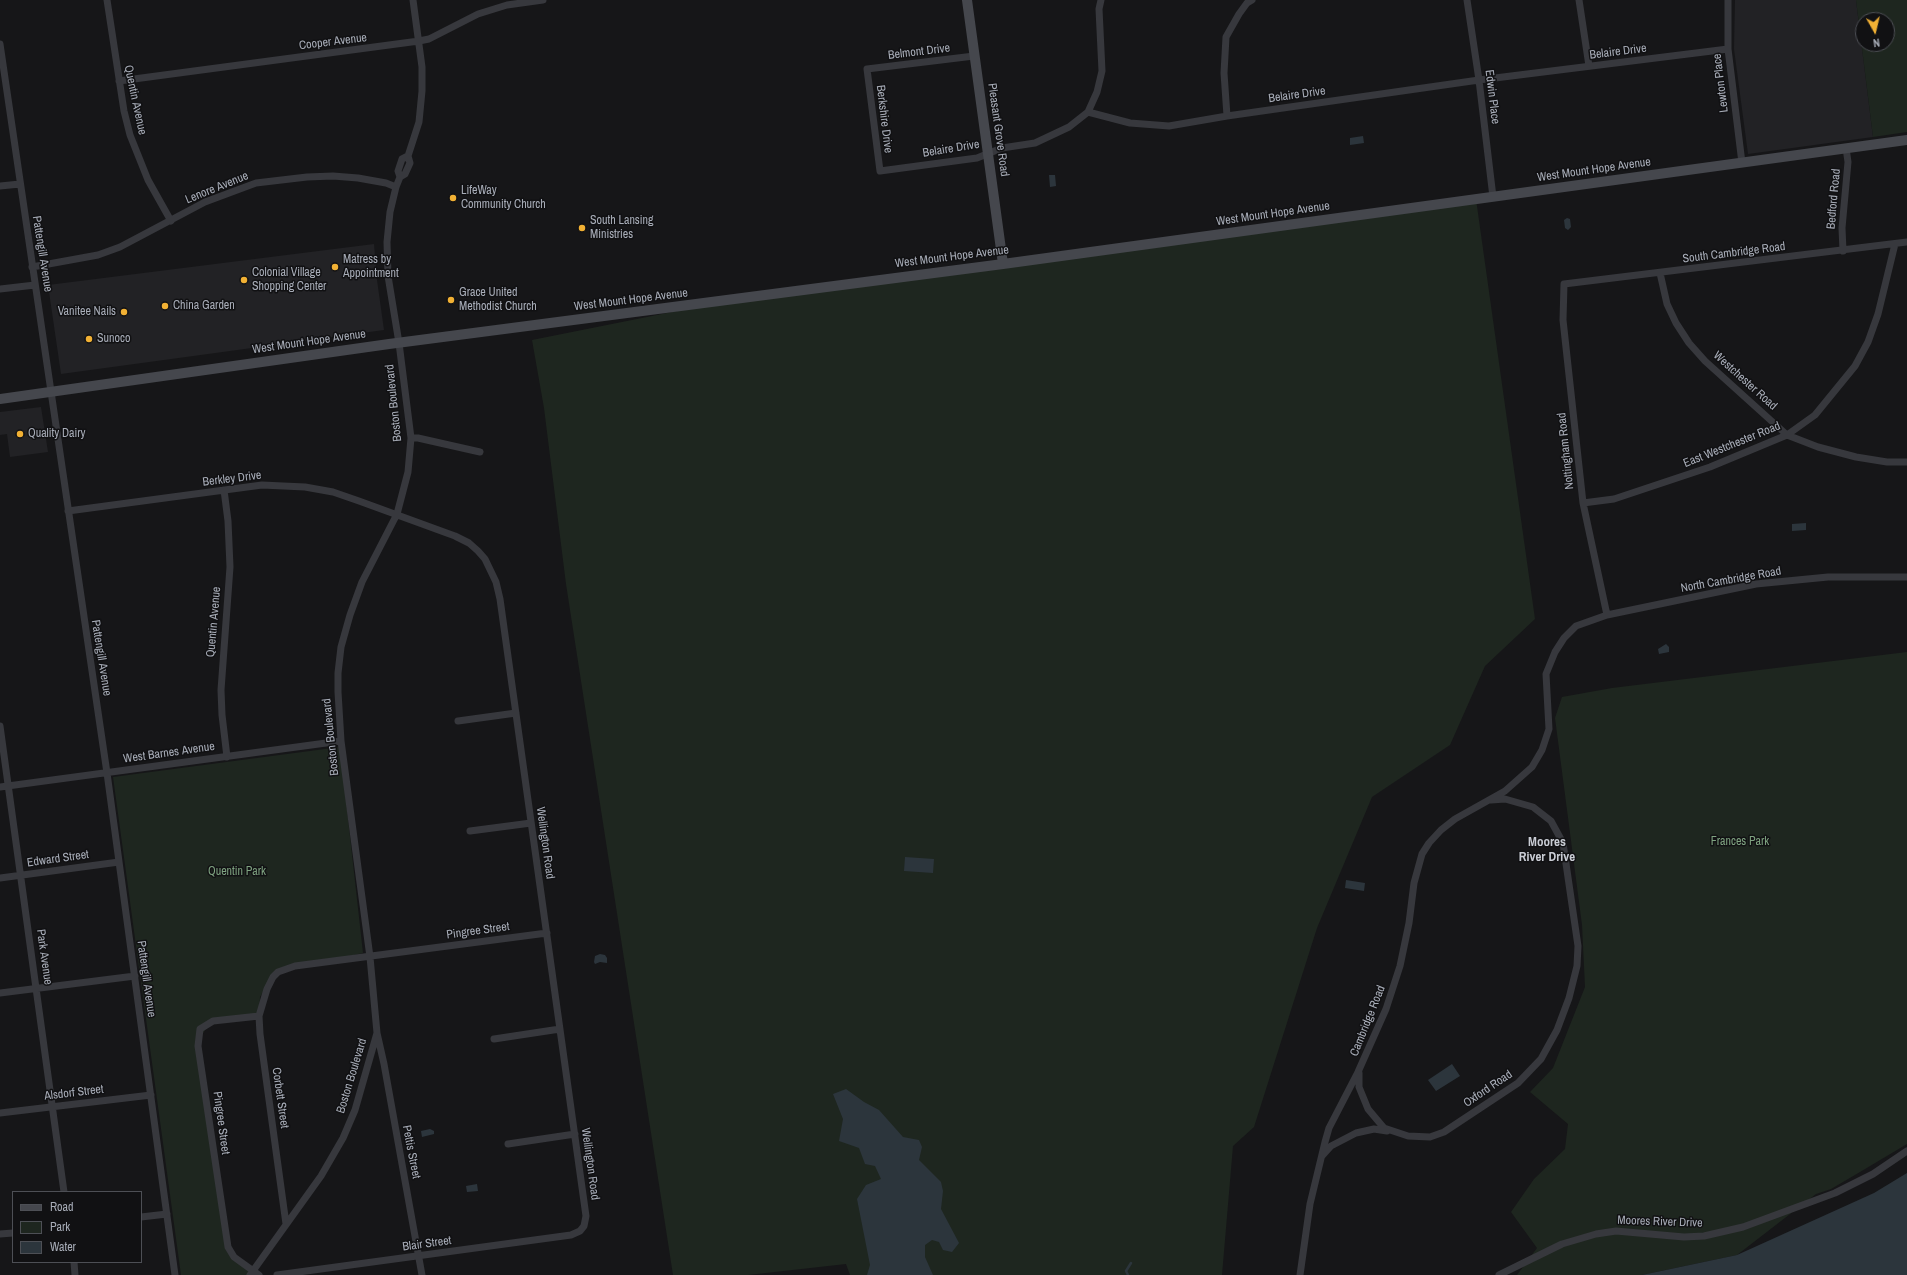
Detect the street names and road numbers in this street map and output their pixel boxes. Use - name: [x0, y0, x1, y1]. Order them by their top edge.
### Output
- street label: Cooper Avenue: [298, 31, 368, 53]
- street label: Belmont Drive: [887, 41, 951, 63]
- street label: Belaire Drive: [1589, 41, 1647, 63]
- street label: Lewton Place: [1710, 53, 1732, 113]
- street label: Quentin Avenue: [121, 64, 149, 136]
- street label: Edwin Place: [1482, 69, 1502, 125]
- street label: Pleasant Grove Road: [984, 82, 1012, 178]
- street label: Berkshire Drive: [873, 84, 895, 154]
- street label: Belaire Drive: [1268, 84, 1326, 106]
- street label: Belaire Drive: [922, 137, 980, 161]
- street label: West Mount Hope Avenue: [1536, 155, 1652, 185]
- street label: Bedford Road: [1824, 168, 1844, 230]
- street label: Lenore Avenue: [183, 169, 251, 207]
- street label: West Mount Hope Avenue: [1215, 199, 1331, 229]
- street label: Pattengill Avenue: [29, 215, 55, 293]
- street label: South Cambridge Road: [1682, 240, 1786, 266]
- street label: West Mount Hope Avenue: [894, 243, 1010, 271]
- street label: West Mount Hope Avenue: [573, 286, 689, 314]
- street label: West Mount Hope Avenue: [251, 327, 367, 357]
- street label: Westchester Road: [1710, 349, 1780, 413]
- street label: Boston Boulevard: [383, 364, 405, 442]
- street label: Nottingham Road: [1555, 412, 1577, 490]
- street label: East Westchester Road: [1681, 419, 1783, 471]
- street label: Berkley Drive: [202, 468, 262, 490]
- street label: North Cambridge Road: [1680, 564, 1782, 596]
- street label: Quentin Avenue: [204, 586, 224, 658]
- street label: Pattengill Avenue: [88, 619, 114, 697]
- street label: Boston Boulevard: [320, 698, 342, 776]
- street label: West Barnes Avenue: [122, 739, 216, 767]
- street label: Wellington Road: [533, 806, 557, 880]
- street label: Edward Street: [26, 848, 90, 870]
- street label: Pingree Street: [446, 919, 510, 943]
- street label: Park Avenue: [33, 928, 55, 986]
- street label: Pattengill Avenue: [134, 940, 158, 1018]
- street label: Cambridge Road: [1347, 984, 1389, 1058]
- street label: Boston Boulevard: [334, 1037, 370, 1115]
- street label: Corbett Street: [269, 1067, 291, 1129]
- street label: Oxford Road: [1461, 1067, 1515, 1111]
- street label: Alsdorf Street: [44, 1082, 104, 1104]
- street label: Pingree Street: [209, 1091, 233, 1155]
- street label: Pettis Street: [399, 1124, 423, 1180]
- street label: Wellington Road: [578, 1127, 602, 1201]
- street label: Moores River Drive: [1617, 1213, 1703, 1231]
- street label: Blair Street: [402, 1233, 452, 1255]

